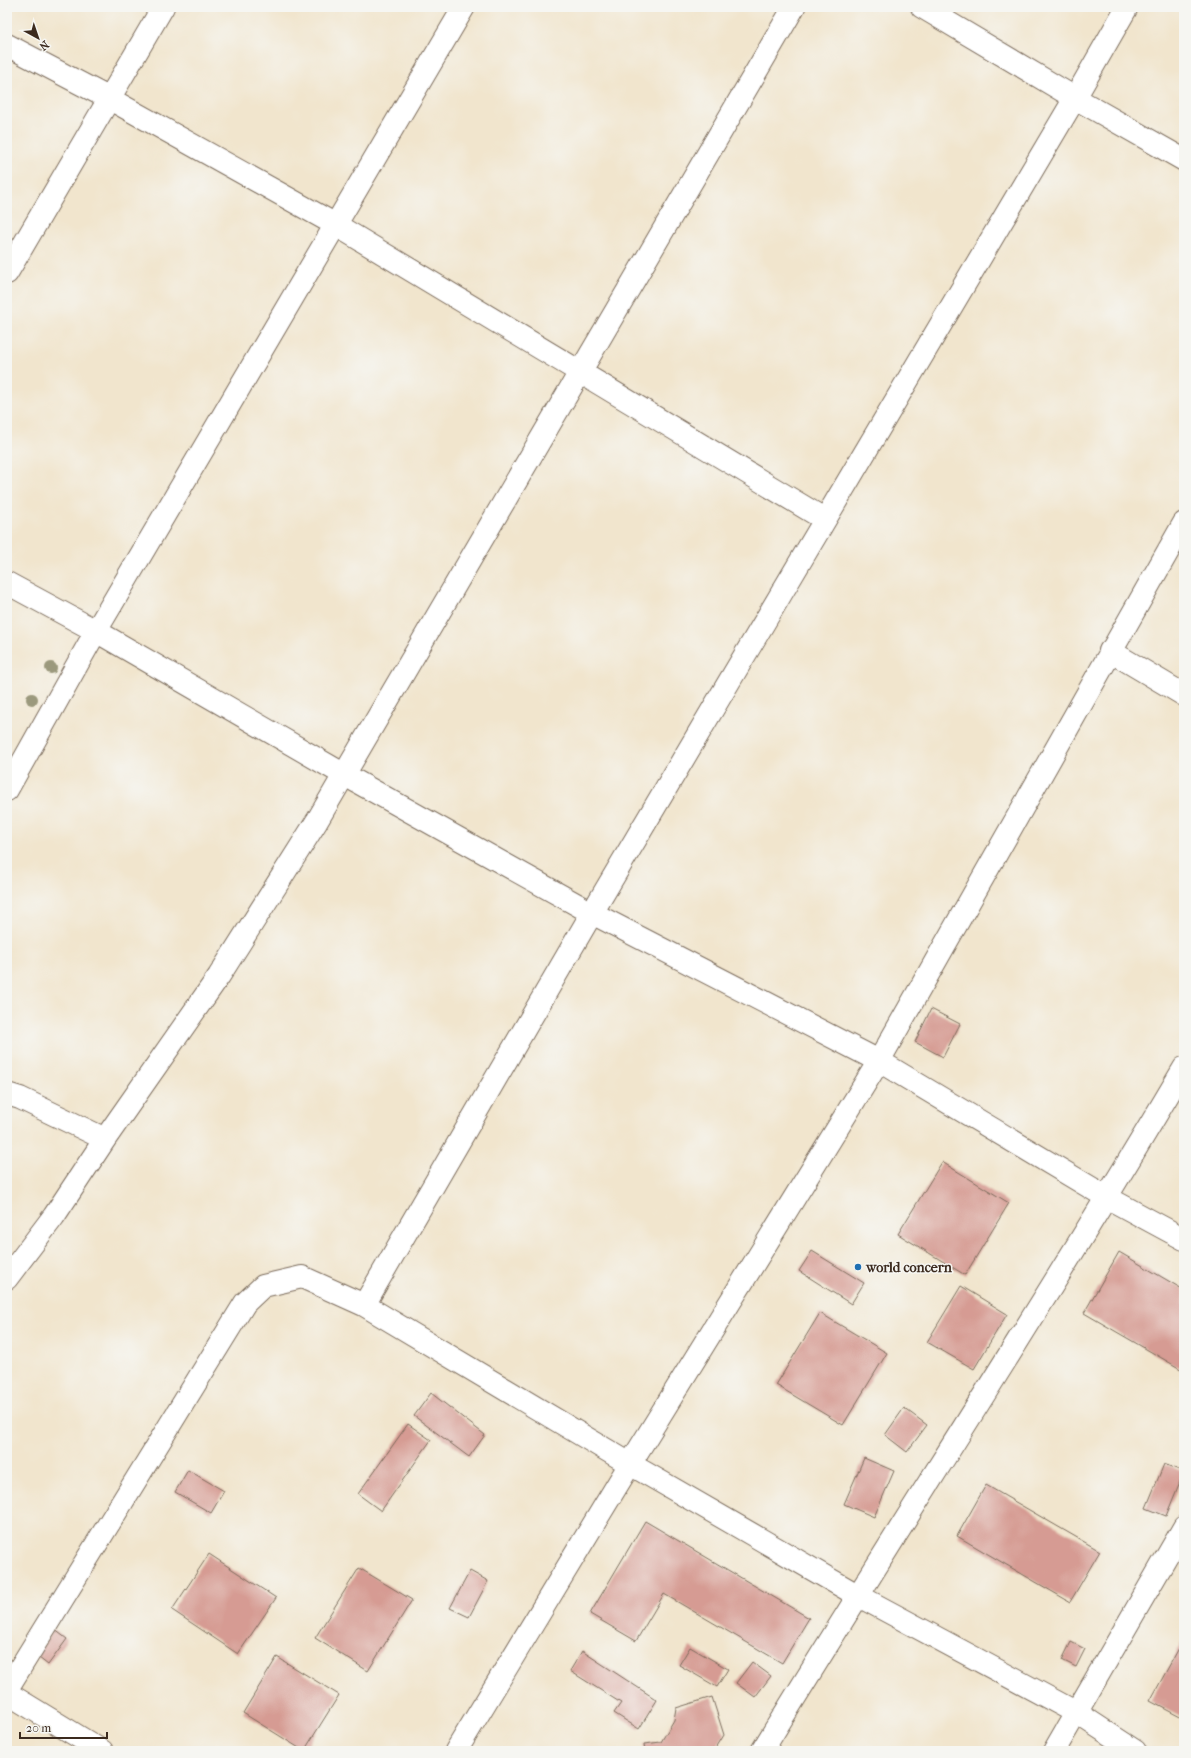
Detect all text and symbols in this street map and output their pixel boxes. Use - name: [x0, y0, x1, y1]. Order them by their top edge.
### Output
- north arrow: [18, 18, 58, 58]
- text: N: [36, 38, 51, 53]
- place label: world concern: [865, 1259, 953, 1276]
- marker: world concern: [853, 1262, 863, 1272]
- scale bar: [20, 1714, 107, 1740]
- text: 20 m: [26, 1721, 51, 1735]

